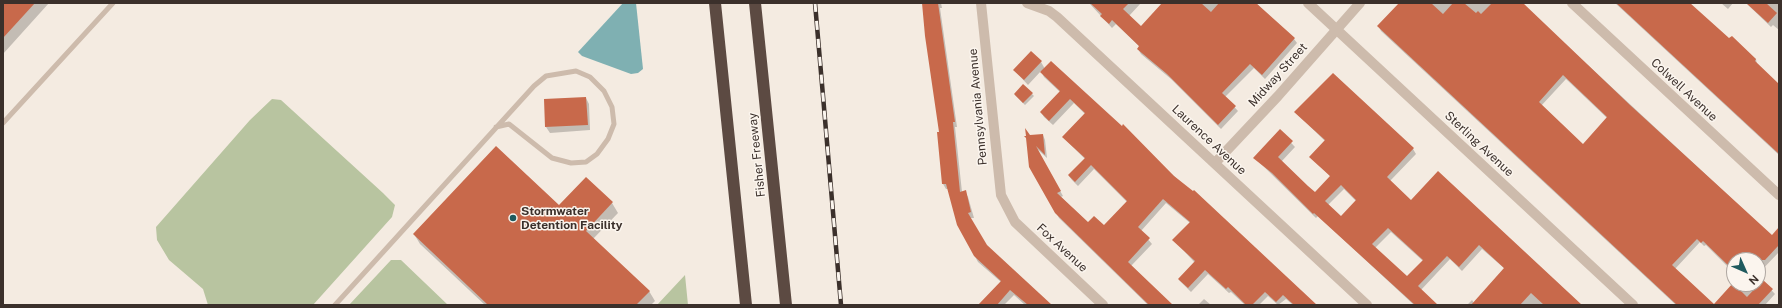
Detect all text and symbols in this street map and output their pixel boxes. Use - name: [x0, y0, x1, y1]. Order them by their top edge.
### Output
- street label: Midway Street: [1246, 40, 1310, 110]
- street label: Pennsylvania Avenue: [966, 48, 990, 166]
- street label: Colwell Avenue: [1648, 56, 1720, 124]
- street label: Laurence Avenue: [1169, 102, 1249, 178]
- street label: Sterling Avenue: [1442, 108, 1516, 180]
- street label: Fisher Freeway: [745, 112, 769, 198]
- place label: Stormwater Detention Facility: [521, 204, 623, 232]
- marker: Stormwater Detention Facility: [508, 213, 518, 223]
- street label: Fox Avenue: [1034, 221, 1090, 275]
- north arrow: [1726, 252, 1766, 292]
- text: N: [1746, 272, 1761, 287]

